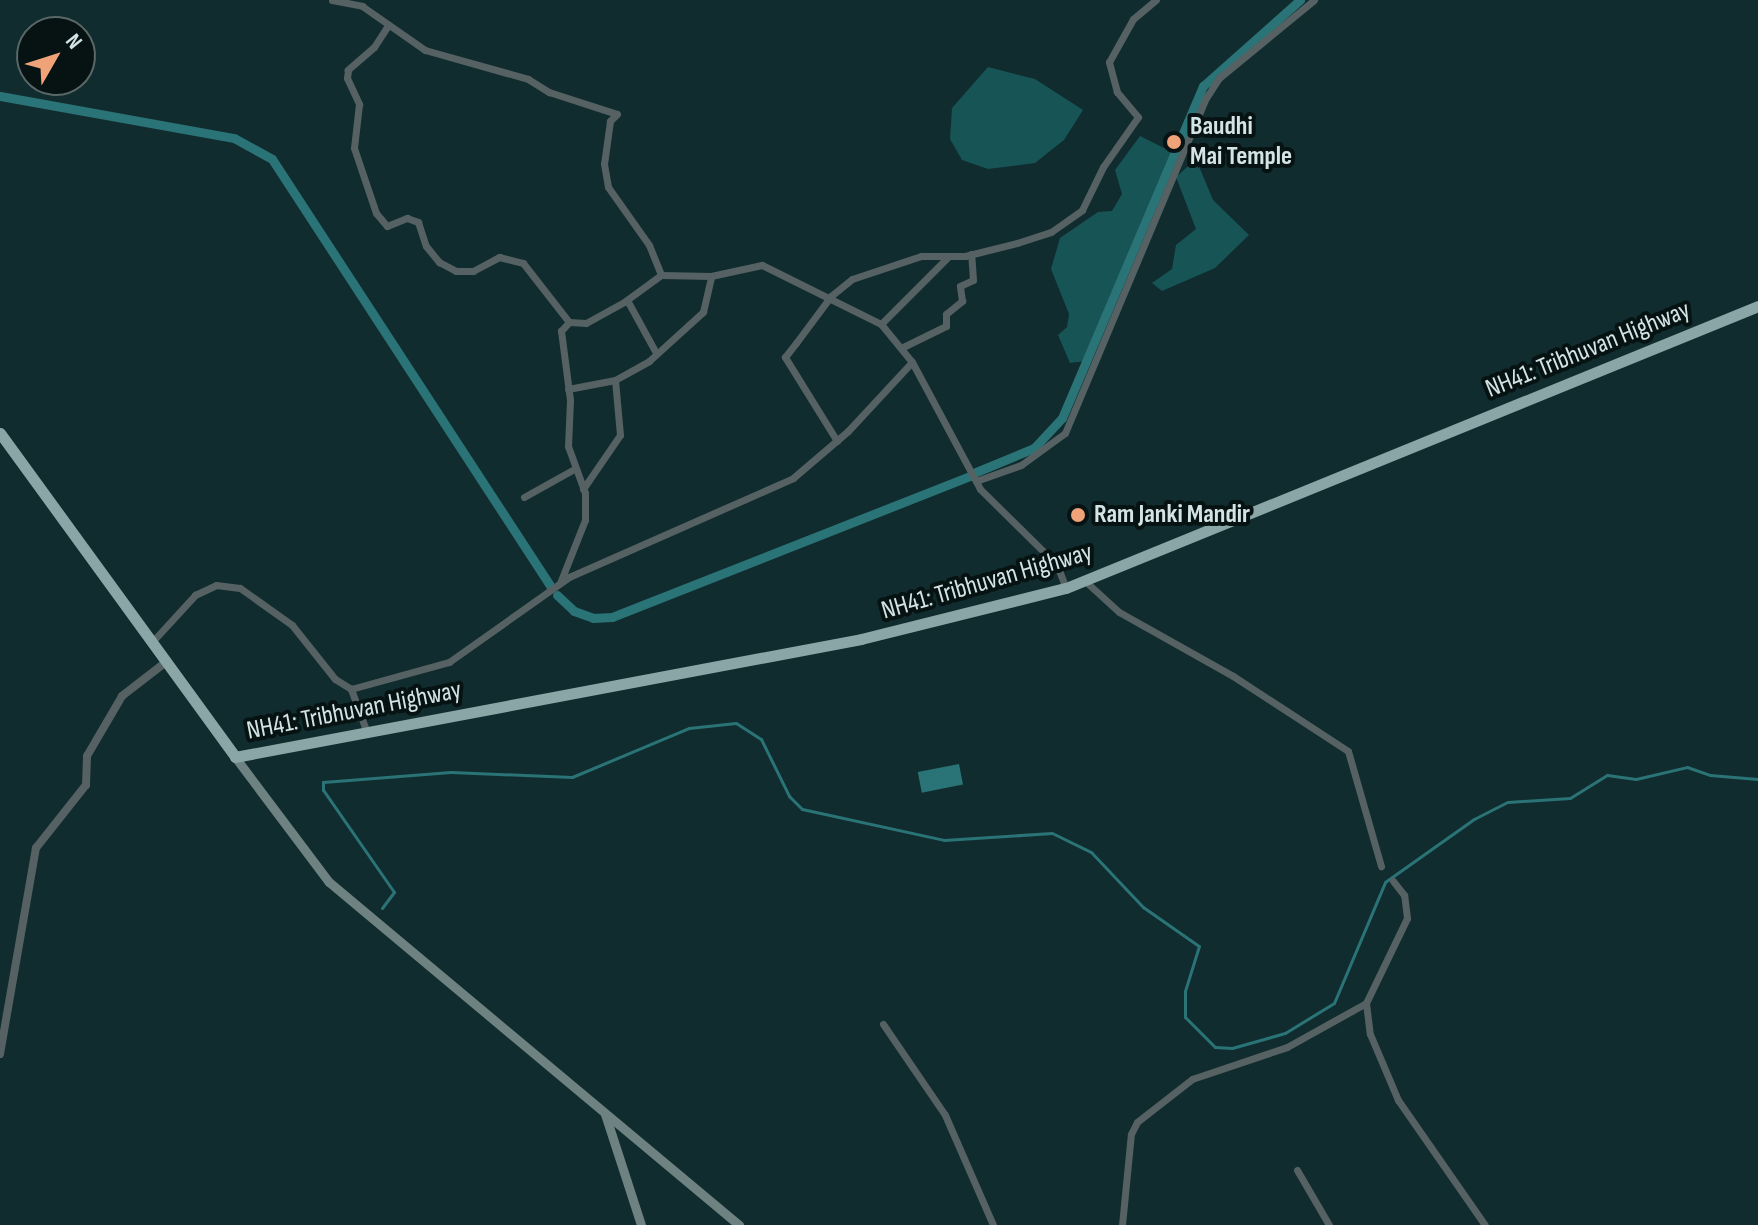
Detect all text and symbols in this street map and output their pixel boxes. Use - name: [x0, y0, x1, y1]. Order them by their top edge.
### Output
- north arrow: [16, 16, 96, 96]
- text: N: [59, 29, 88, 55]
- place label: Baudhi Mai Temple: [1190, 111, 1292, 172]
- marker: Baudhi Mai Temple: [1165, 133, 1183, 151]
- street label: NH41: Tribhuvan Highway: [1481, 295, 1695, 405]
- place label: Ram Janki Mandir: [1094, 499, 1250, 531]
- marker: Ram Janki Mandir: [1069, 506, 1087, 524]
- street label: NH41: Tribhuvan Highway: [878, 537, 1096, 627]
- street label: NH41: Tribhuvan Highway: [244, 675, 464, 747]

